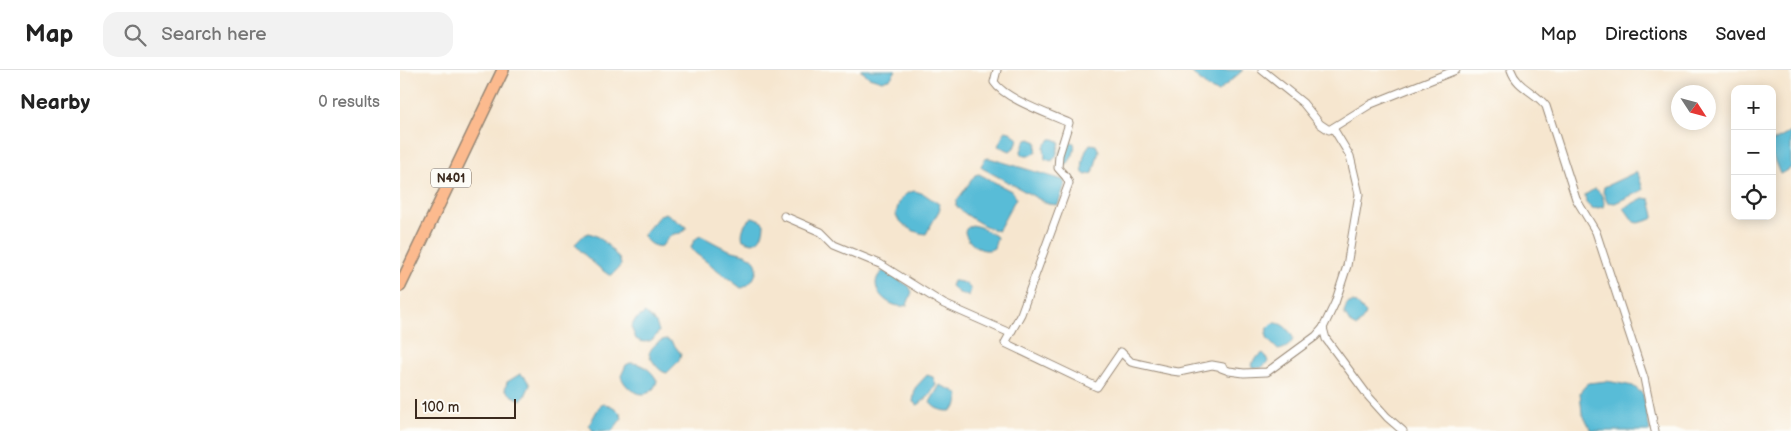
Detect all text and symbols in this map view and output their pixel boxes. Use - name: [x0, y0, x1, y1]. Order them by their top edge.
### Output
- search box: [103, 12, 453, 57]
- text: Map: [25, 20, 73, 49]
- icon: search: [121, 21, 149, 49]
- text: Search here: [161, 23, 267, 46]
- text: Map: [1541, 24, 1577, 45]
- text: Directions: [1605, 24, 1687, 45]
- text: Saved: [1715, 24, 1766, 45]
- north arrow: [1671, 85, 1716, 130]
- map controls: [1731, 85, 1776, 220]
- button: +: [1731, 85, 1776, 130]
- text: Nearby: [20, 90, 90, 115]
- text: 0 results: [318, 93, 380, 112]
- button: −: [1731, 130, 1776, 175]
- road number: N401: [431, 169, 471, 188]
- button: locate: [1731, 175, 1776, 220]
- scale bar: [415, 396, 516, 419]
- text: 100 m: [422, 399, 459, 416]

